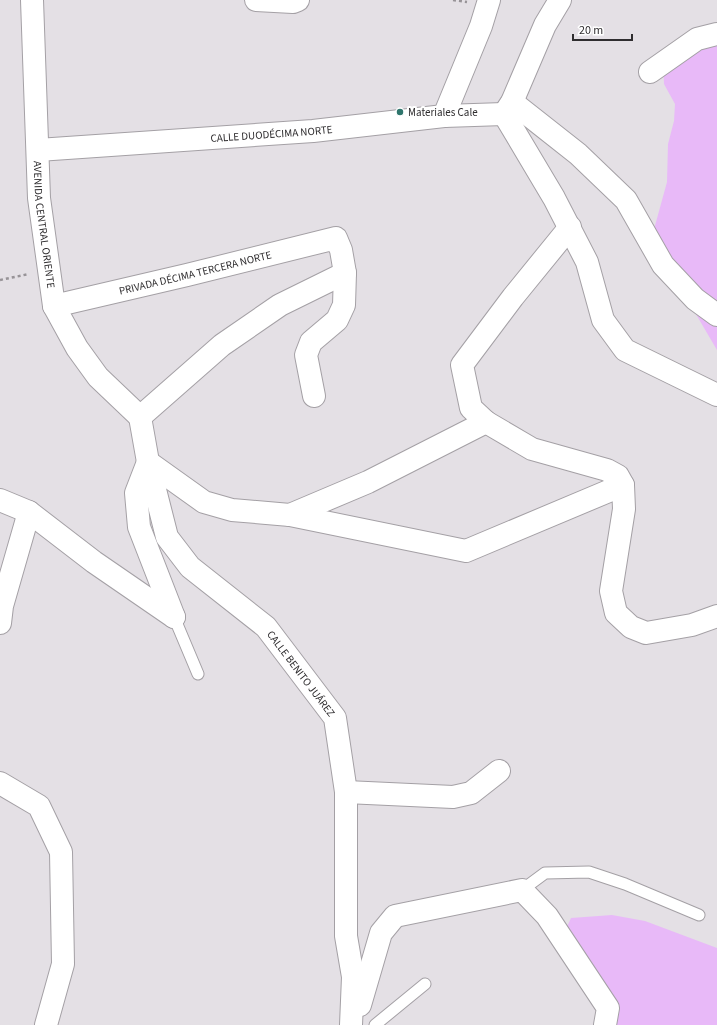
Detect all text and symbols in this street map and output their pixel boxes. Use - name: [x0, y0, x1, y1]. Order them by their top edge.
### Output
- scale bar: [573, 16, 632, 42]
- text: 20 m: [579, 22, 603, 39]
- place label: Materiales Cale: [408, 105, 478, 120]
- marker: Materiales Cale: [395, 107, 405, 117]
- street label: CALLE DUODÉCIMA NORTE: [210, 122, 334, 146]
- street label: AVENIDA CENTRAL ORIENTE: [30, 161, 58, 289]
- street label: PRIVADA DÉCIMA TERCERA NORTE: [117, 247, 273, 299]
- street label: CALLE BENITO JUÁREZ: [263, 628, 338, 720]

